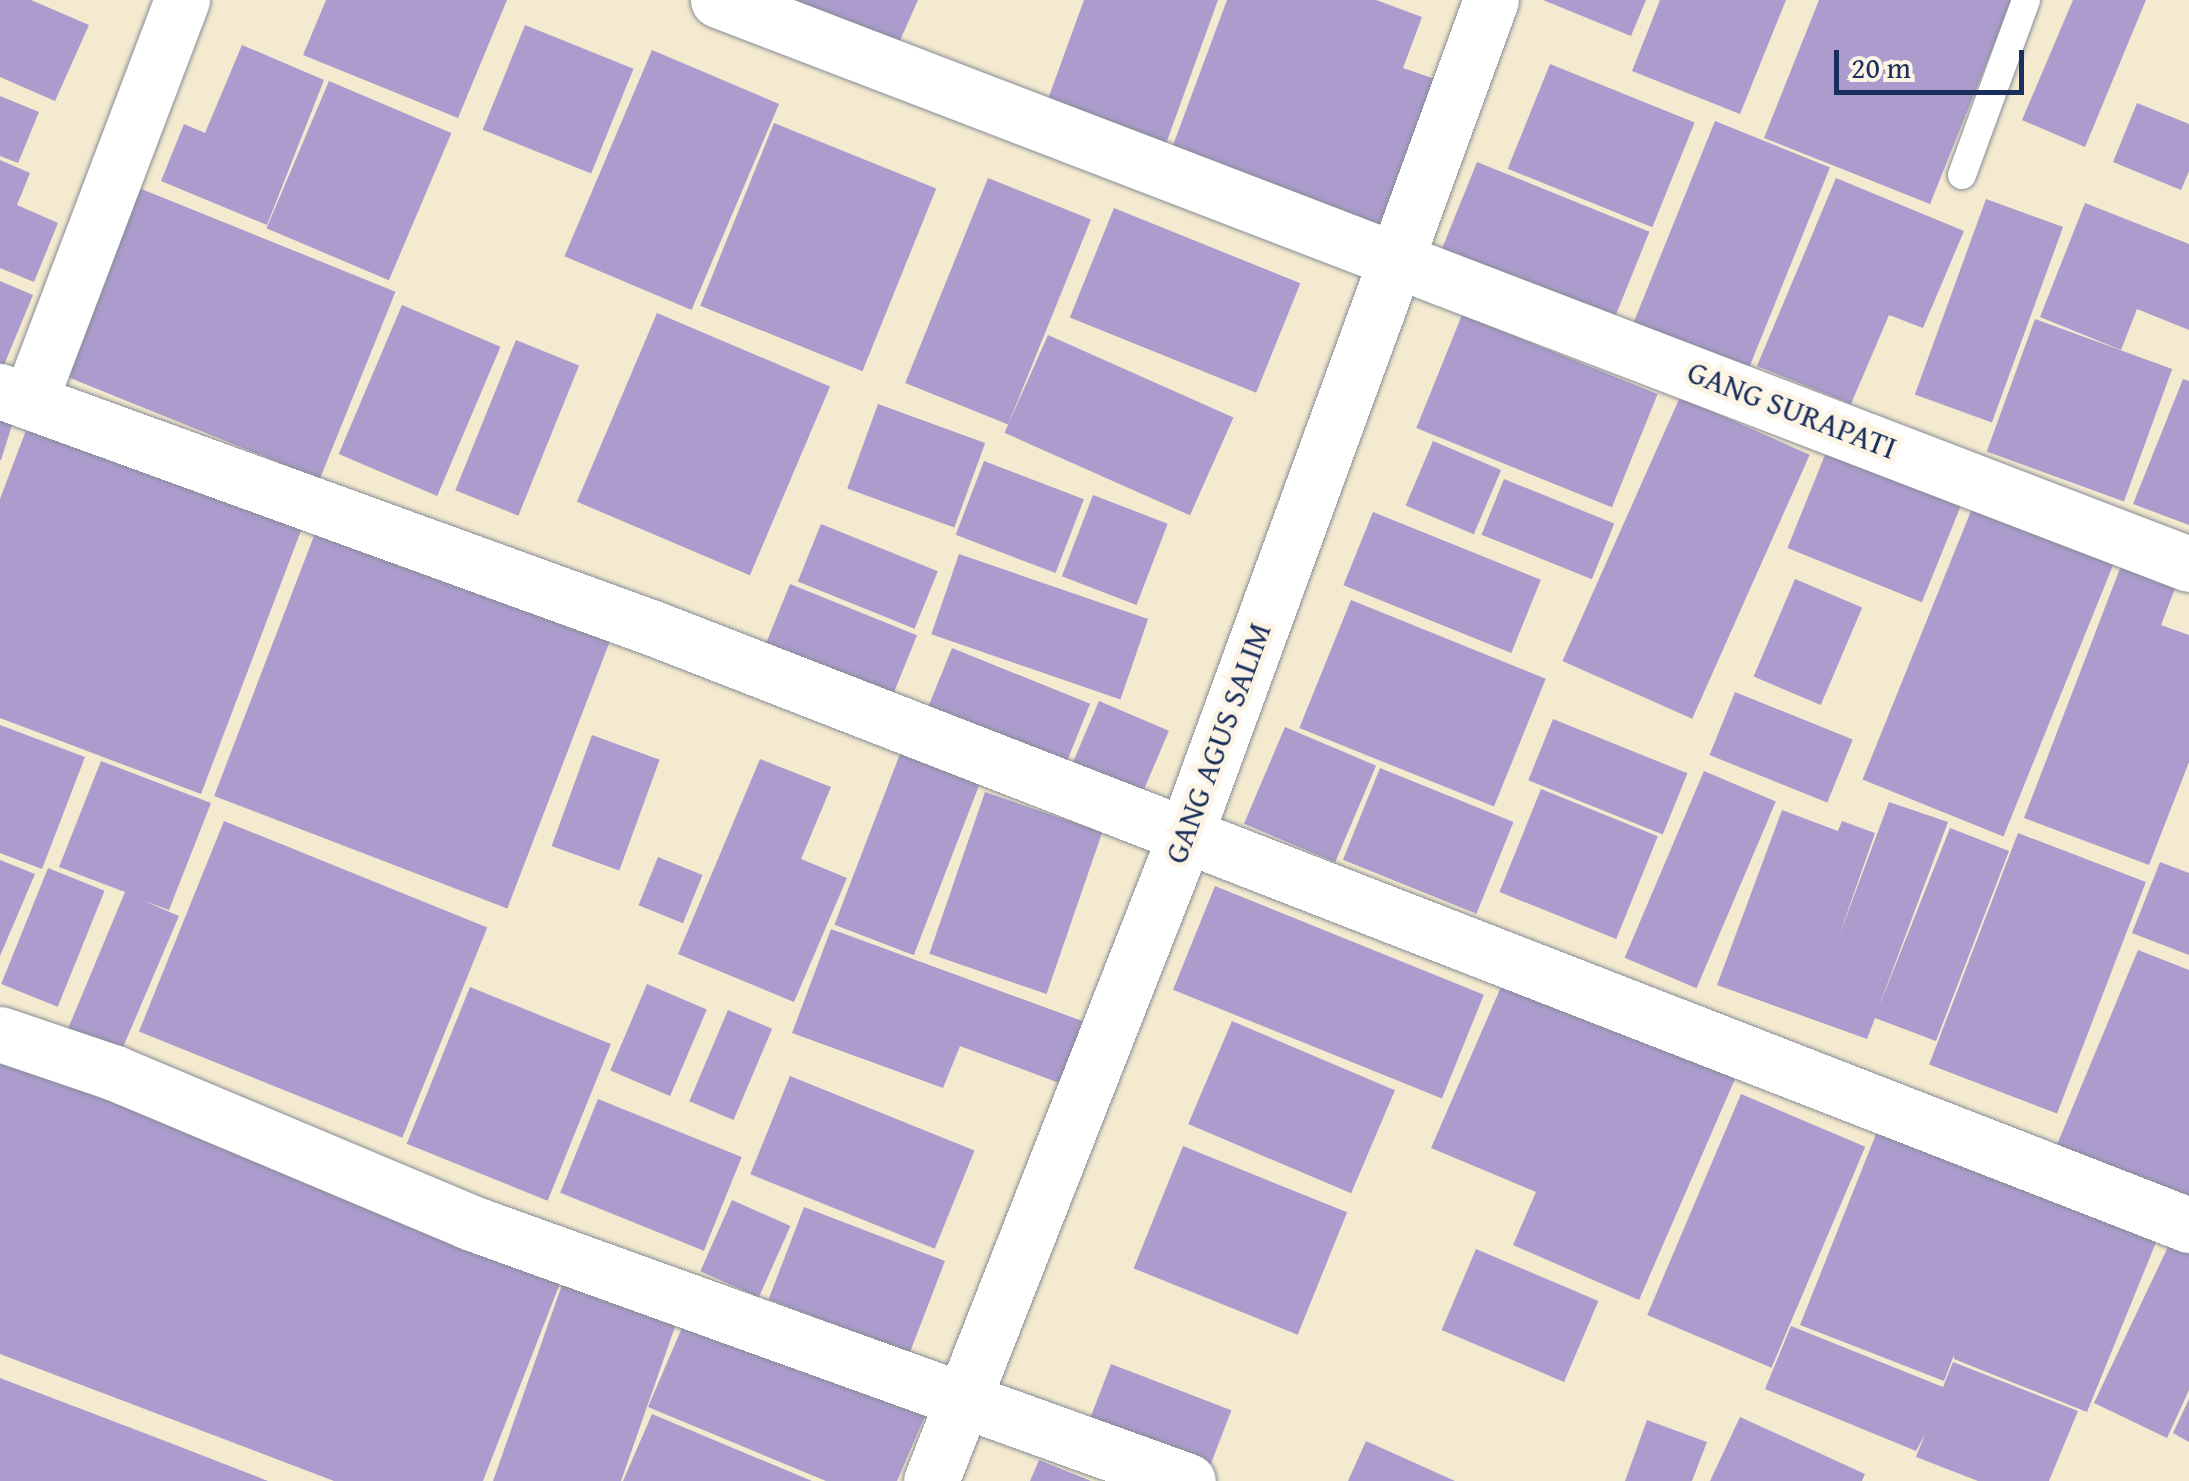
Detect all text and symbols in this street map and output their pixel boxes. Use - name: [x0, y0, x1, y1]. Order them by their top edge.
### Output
- scale bar: [1839, 30, 2029, 92]
- text: 20 m: [1851, 45, 1911, 89]
- street label: GANG SURAPATI: [1682, 353, 1902, 467]
- street label: GANG AGUS SALIM: [1157, 617, 1279, 869]

